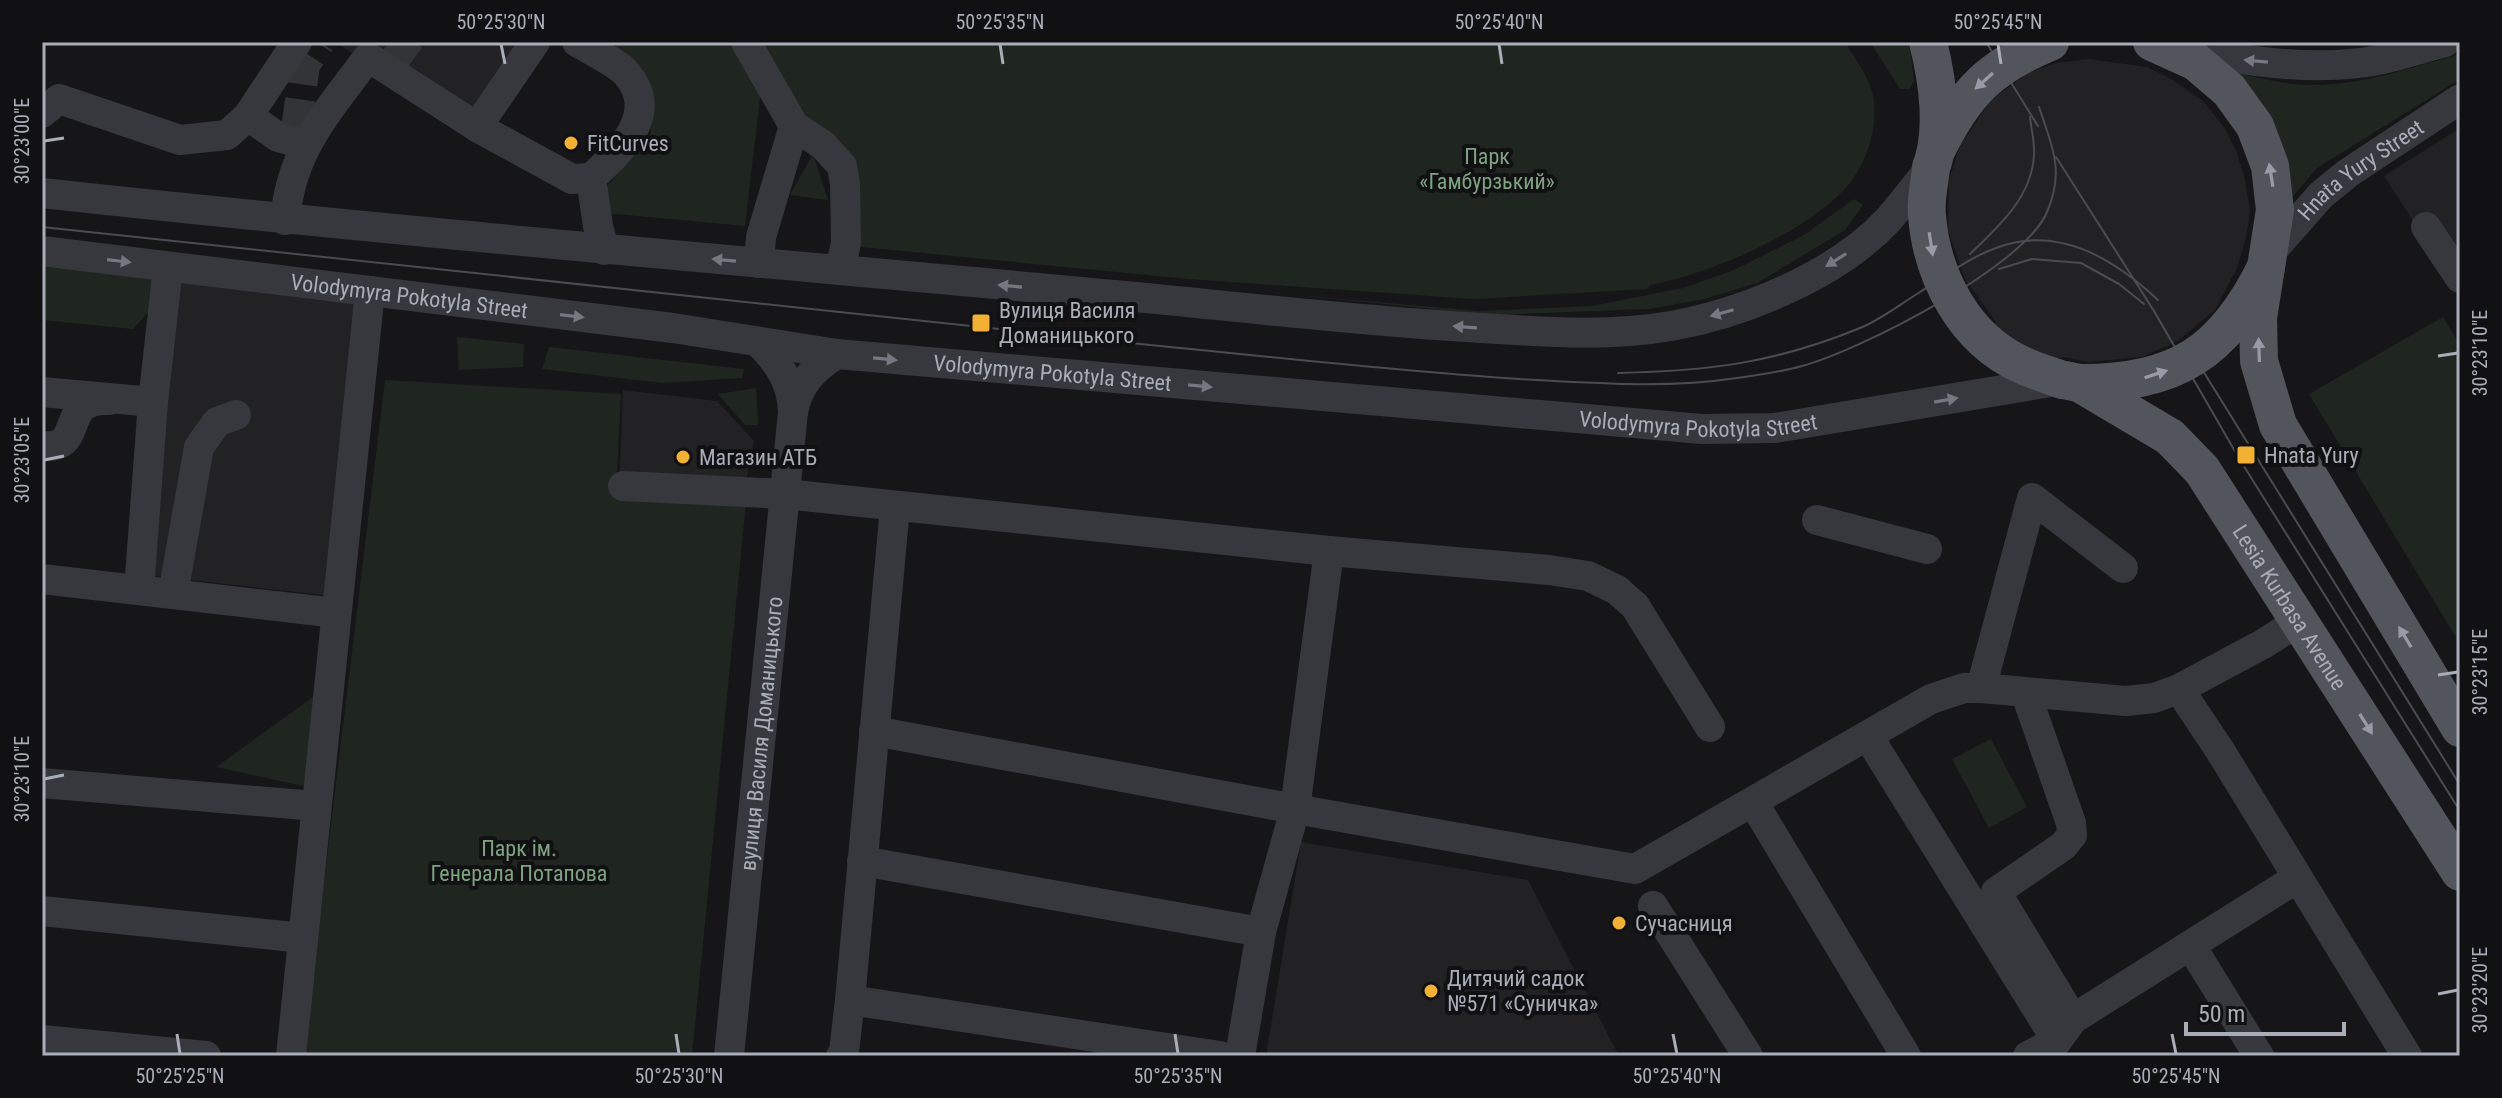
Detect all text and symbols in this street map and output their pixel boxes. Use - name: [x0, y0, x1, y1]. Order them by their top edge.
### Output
- text: 50°25'30"N: [456, 10, 546, 34]
- text: 50°25'35"N: [955, 10, 1045, 34]
- text: 50°25'40"N: [1454, 10, 1544, 34]
- text: 50°25'45"N: [1953, 10, 2043, 34]
- one-way arrow: [2243, 54, 2268, 67]
- one-way arrow: [1974, 72, 1993, 90]
- text: 30°23'00"E: [10, 98, 34, 184]
- street label: Hnata Yury Street: [2292, 114, 2428, 225]
- place label: FitCurves: [587, 131, 669, 156]
- marker: FitCurves: [562, 134, 580, 152]
- park label: Парк «Гамбурзький»: [1419, 144, 1555, 194]
- one-way arrow: [2264, 163, 2276, 188]
- one-way arrow: [1925, 232, 1938, 257]
- one-way arrow: [1825, 252, 1847, 266]
- one-way arrow: [711, 253, 736, 266]
- one-way arrow: [107, 255, 132, 268]
- street label: Volodymyra Pokotyla Street: [289, 269, 529, 323]
- one-way arrow: [997, 279, 1022, 292]
- place label: Вулиця Василя Доманицького: [999, 298, 1135, 348]
- one-way arrow: [1710, 307, 1734, 320]
- one-way arrow: [560, 309, 585, 322]
- text: 30°23'10"E: [2468, 310, 2492, 396]
- marker: Вулиця Василя Доманицького: [970, 312, 992, 334]
- one-way arrow: [1452, 320, 1477, 333]
- one-way arrow: [2252, 337, 2265, 362]
- street label: Volodymyra Pokotyla Street: [932, 350, 1172, 395]
- one-way arrow: [873, 353, 898, 366]
- one-way arrow: [2144, 367, 2168, 380]
- one-way arrow: [1188, 379, 1213, 392]
- one-way arrow: [1934, 394, 1959, 406]
- street label: Volodymyra Pokotyla Street: [1578, 406, 1819, 442]
- text: 30°23'05"E: [10, 417, 34, 503]
- place label: Hnata Yury: [2264, 443, 2359, 468]
- marker: Hnata Yury: [2235, 444, 2257, 466]
- place label: Магазин АТБ: [699, 445, 817, 470]
- marker: Магазин АТБ: [674, 448, 692, 466]
- street label: Lesia Kurbasa Avenue: [2228, 520, 2352, 694]
- street label: вулиця Василя Доманицького: [735, 595, 787, 872]
- one-way arrow: [2398, 626, 2412, 648]
- text: 30°23'15"E: [2468, 629, 2492, 715]
- one-way arrow: [2358, 713, 2372, 735]
- text: 30°23'10"E: [10, 736, 34, 822]
- park label: Парк ім. Генерала Потапова: [431, 836, 607, 886]
- place label: Сучасниця: [1635, 911, 1733, 936]
- marker: Сучасниця: [1610, 914, 1628, 932]
- text: 30°23'20"E: [2468, 947, 2492, 1033]
- place label: Дитячий садок №571 «Суничка»: [1447, 966, 1598, 1016]
- marker: Дитячий садок №571 «Суничка»: [1422, 982, 1440, 1000]
- scale bar: [2186, 986, 2344, 1036]
- text: 50 m: [2198, 1000, 2245, 1028]
- text: 50°25'25"N: [135, 1064, 225, 1088]
- text: 50°25'30"N: [634, 1064, 724, 1088]
- text: 50°25'35"N: [1133, 1064, 1223, 1088]
- text: 50°25'40"N: [1632, 1064, 1722, 1088]
- text: 50°25'45"N: [2131, 1064, 2221, 1088]

